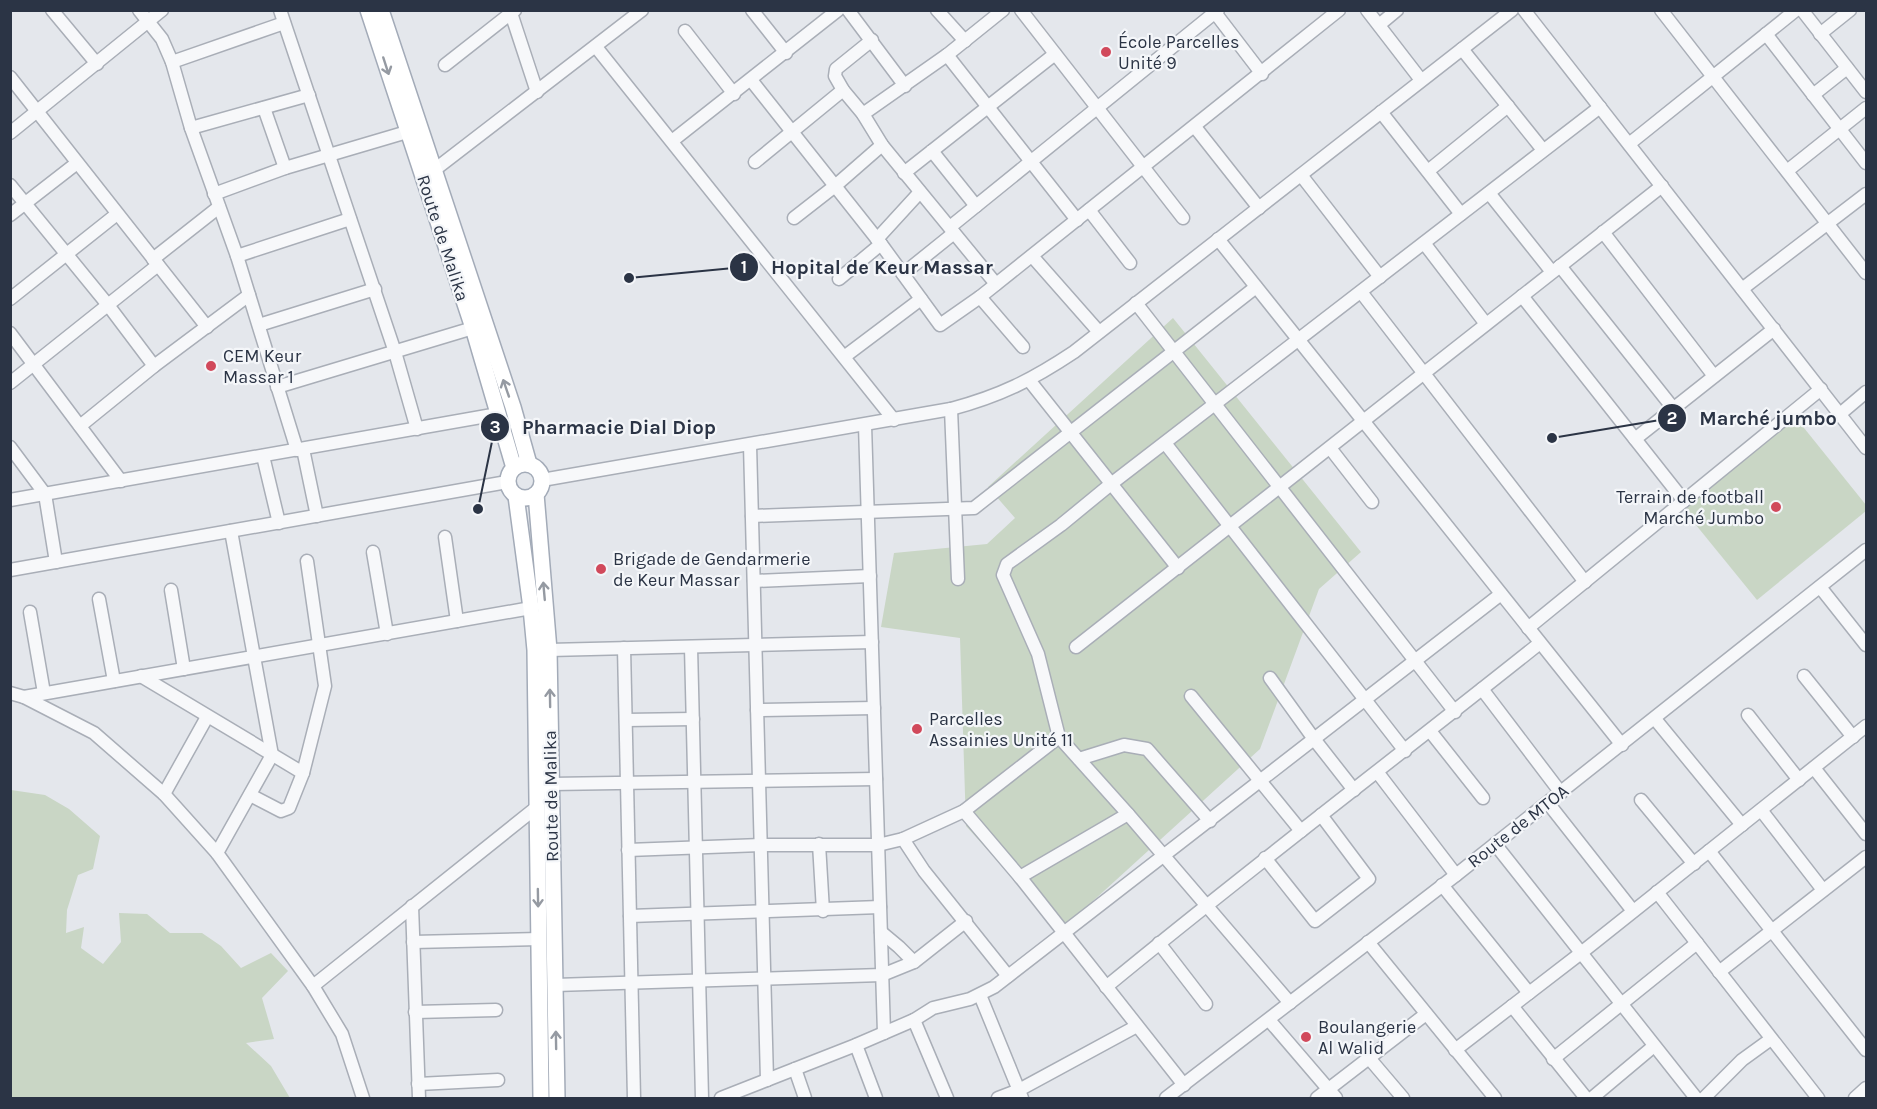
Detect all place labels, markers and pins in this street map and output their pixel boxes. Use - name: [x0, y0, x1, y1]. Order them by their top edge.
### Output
- place label: École Parcelles Unité 9: [1118, 30, 1240, 74]
- marker: École Parcelles Unité 9: [1099, 45, 1113, 59]
- callout: Hopital de Keur Massar: [729, 248, 1005, 286]
- place label: CEM Keur Massar 1: [223, 345, 302, 388]
- marker: CEM Keur Massar 1: [204, 359, 218, 373]
- callout: Marché jumbo: [1657, 399, 1849, 437]
- callout: Pharmacie Dial Diop: [480, 408, 728, 446]
- place label: Terrain de football Marché Jumbo: [1616, 486, 1764, 529]
- marker: Terrain de football Marché Jumbo: [1769, 500, 1783, 514]
- place label: Brigade de Gendarmerie de Keur Massar: [613, 548, 810, 591]
- marker: Brigade de Gendarmerie de Keur Massar: [594, 562, 608, 576]
- place label: Parcelles Assainies Unité 11: [929, 708, 1073, 751]
- marker: Parcelles Assainies Unité 11: [910, 722, 924, 736]
- place label: Boulangerie Al Walid: [1318, 1016, 1416, 1059]
- marker: Boulangerie Al Walid: [1299, 1030, 1313, 1044]

